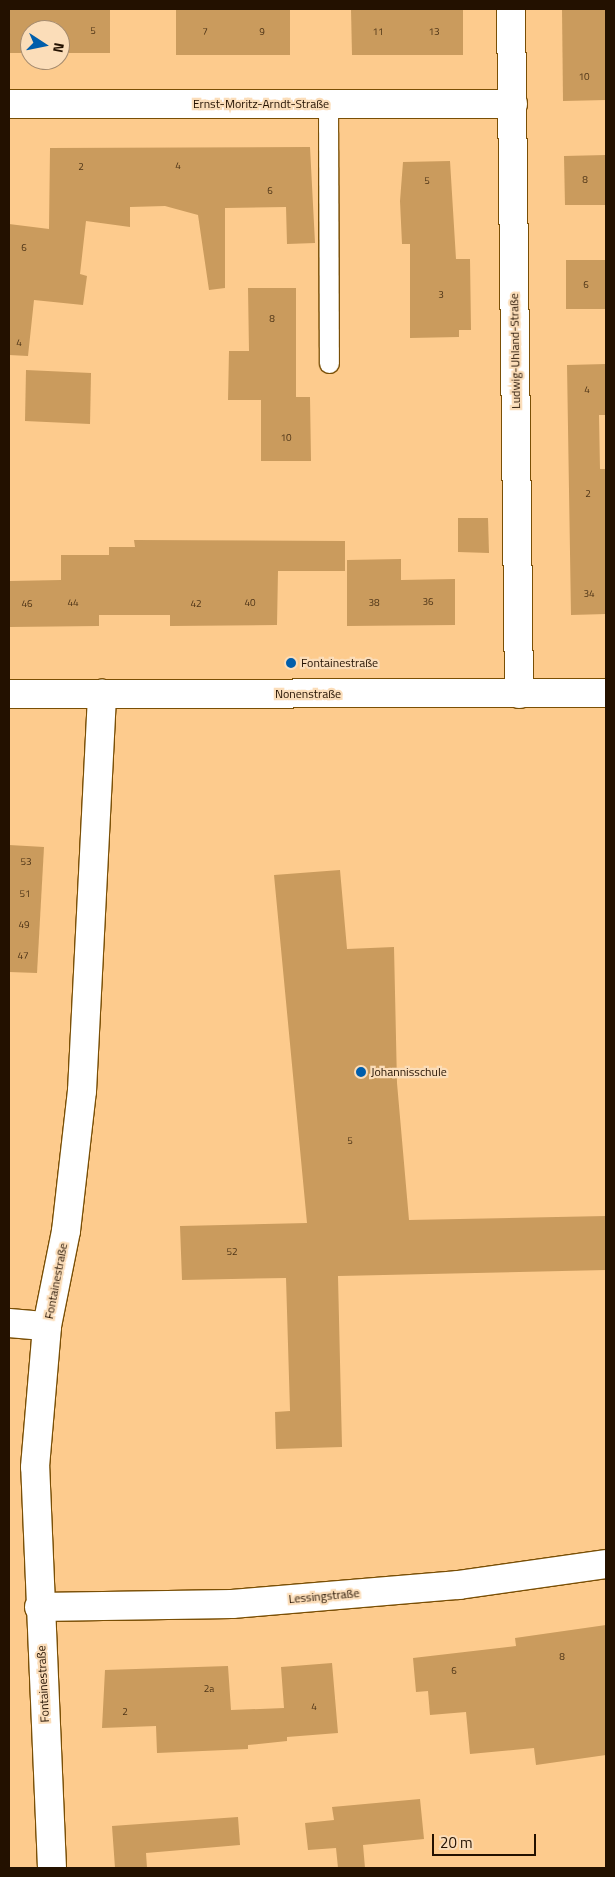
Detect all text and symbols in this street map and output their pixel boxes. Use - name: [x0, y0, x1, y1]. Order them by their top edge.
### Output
- north arrow: [20, 20, 70, 70]
- house number: 5: [90, 25, 96, 37]
- house number: 7: [202, 26, 208, 38]
- house number: 9: [259, 26, 265, 38]
- house number: 11: [372, 26, 384, 38]
- house number: 13: [428, 26, 440, 38]
- text: N: [48, 41, 70, 55]
- house number: 10: [578, 71, 590, 83]
- street label: Ernst-Moritz-Arndt-Straße: [193, 97, 329, 111]
- house number: 4: [175, 160, 181, 172]
- house number: 2: [78, 161, 84, 173]
- house number: 8: [582, 174, 588, 186]
- house number: 5: [424, 175, 430, 187]
- house number: 6: [267, 185, 273, 197]
- house number: 6: [21, 242, 27, 254]
- house number: 6: [583, 279, 589, 291]
- house number: 3: [438, 289, 444, 301]
- street label: Ludwig-Uhland-Straße: [507, 293, 523, 409]
- house number: 8: [269, 313, 275, 325]
- house number: 4: [16, 337, 22, 349]
- house number: 4: [584, 384, 590, 396]
- house number: 10: [280, 432, 292, 444]
- house number: 2: [585, 488, 591, 500]
- house number: 34: [583, 588, 595, 600]
- house number: 36: [422, 596, 434, 608]
- house number: 44: [67, 597, 79, 609]
- house number: 40: [244, 597, 256, 609]
- house number: 38: [368, 597, 380, 609]
- house number: 46: [21, 598, 33, 610]
- house number: 42: [190, 598, 202, 610]
- place label: Fontainestraße: [301, 656, 378, 670]
- marker: Fontainestraße: [285, 657, 297, 669]
- street label: Nonenstraße: [275, 687, 341, 701]
- house number: 53: [20, 856, 32, 868]
- house number: 51: [19, 888, 31, 900]
- house number: 49: [18, 919, 30, 931]
- house number: 47: [17, 950, 29, 962]
- place label: Johannisschule: [371, 1065, 447, 1079]
- marker: Johannisschule: [355, 1066, 367, 1078]
- house number: 5: [347, 1135, 353, 1147]
- street label: Fontainestraße: [42, 1242, 70, 1320]
- house number: 52: [226, 1246, 238, 1258]
- street label: Lessingstraße: [288, 1586, 360, 1606]
- street label: Fontainestraße: [34, 1645, 52, 1723]
- house number: 8: [559, 1651, 565, 1663]
- house number: 6: [451, 1665, 457, 1677]
- house number: 2a: [204, 1683, 214, 1695]
- house number: 4: [311, 1701, 317, 1713]
- house number: 2: [122, 1706, 128, 1718]
- scale bar: [435, 1824, 539, 1856]
- text: 20 m: [440, 1831, 473, 1854]

